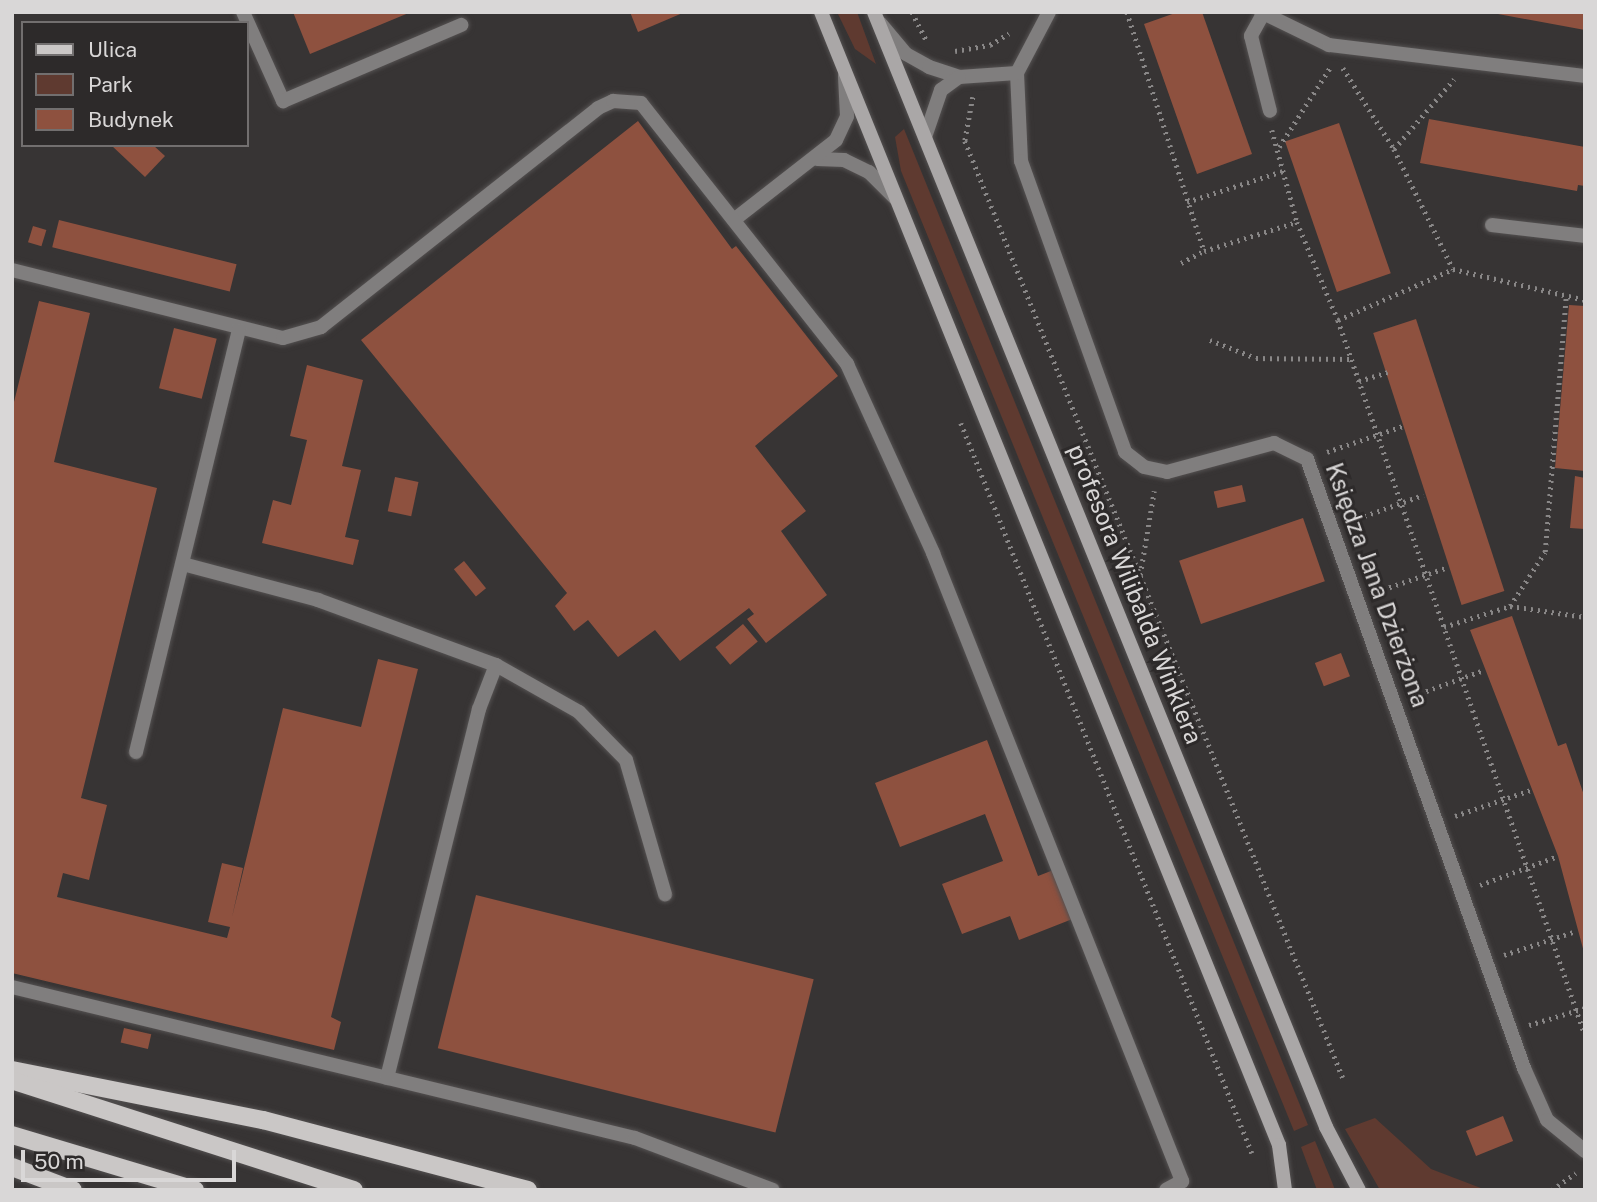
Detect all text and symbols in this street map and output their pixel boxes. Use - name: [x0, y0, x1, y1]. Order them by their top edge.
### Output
- legend: [21, 21, 248, 147]
- text: Ulica: [88, 37, 137, 62]
- text: Park: [88, 72, 133, 97]
- text: Budynek: [88, 107, 174, 132]
- street label: profesora Wilibalda Winklera: [1061, 439, 1209, 749]
- street label: Księdza Jana Dzierżona: [1319, 459, 1435, 711]
- scale bar: [24, 1136, 240, 1180]
- text: 50 m: [34, 1149, 84, 1174]

